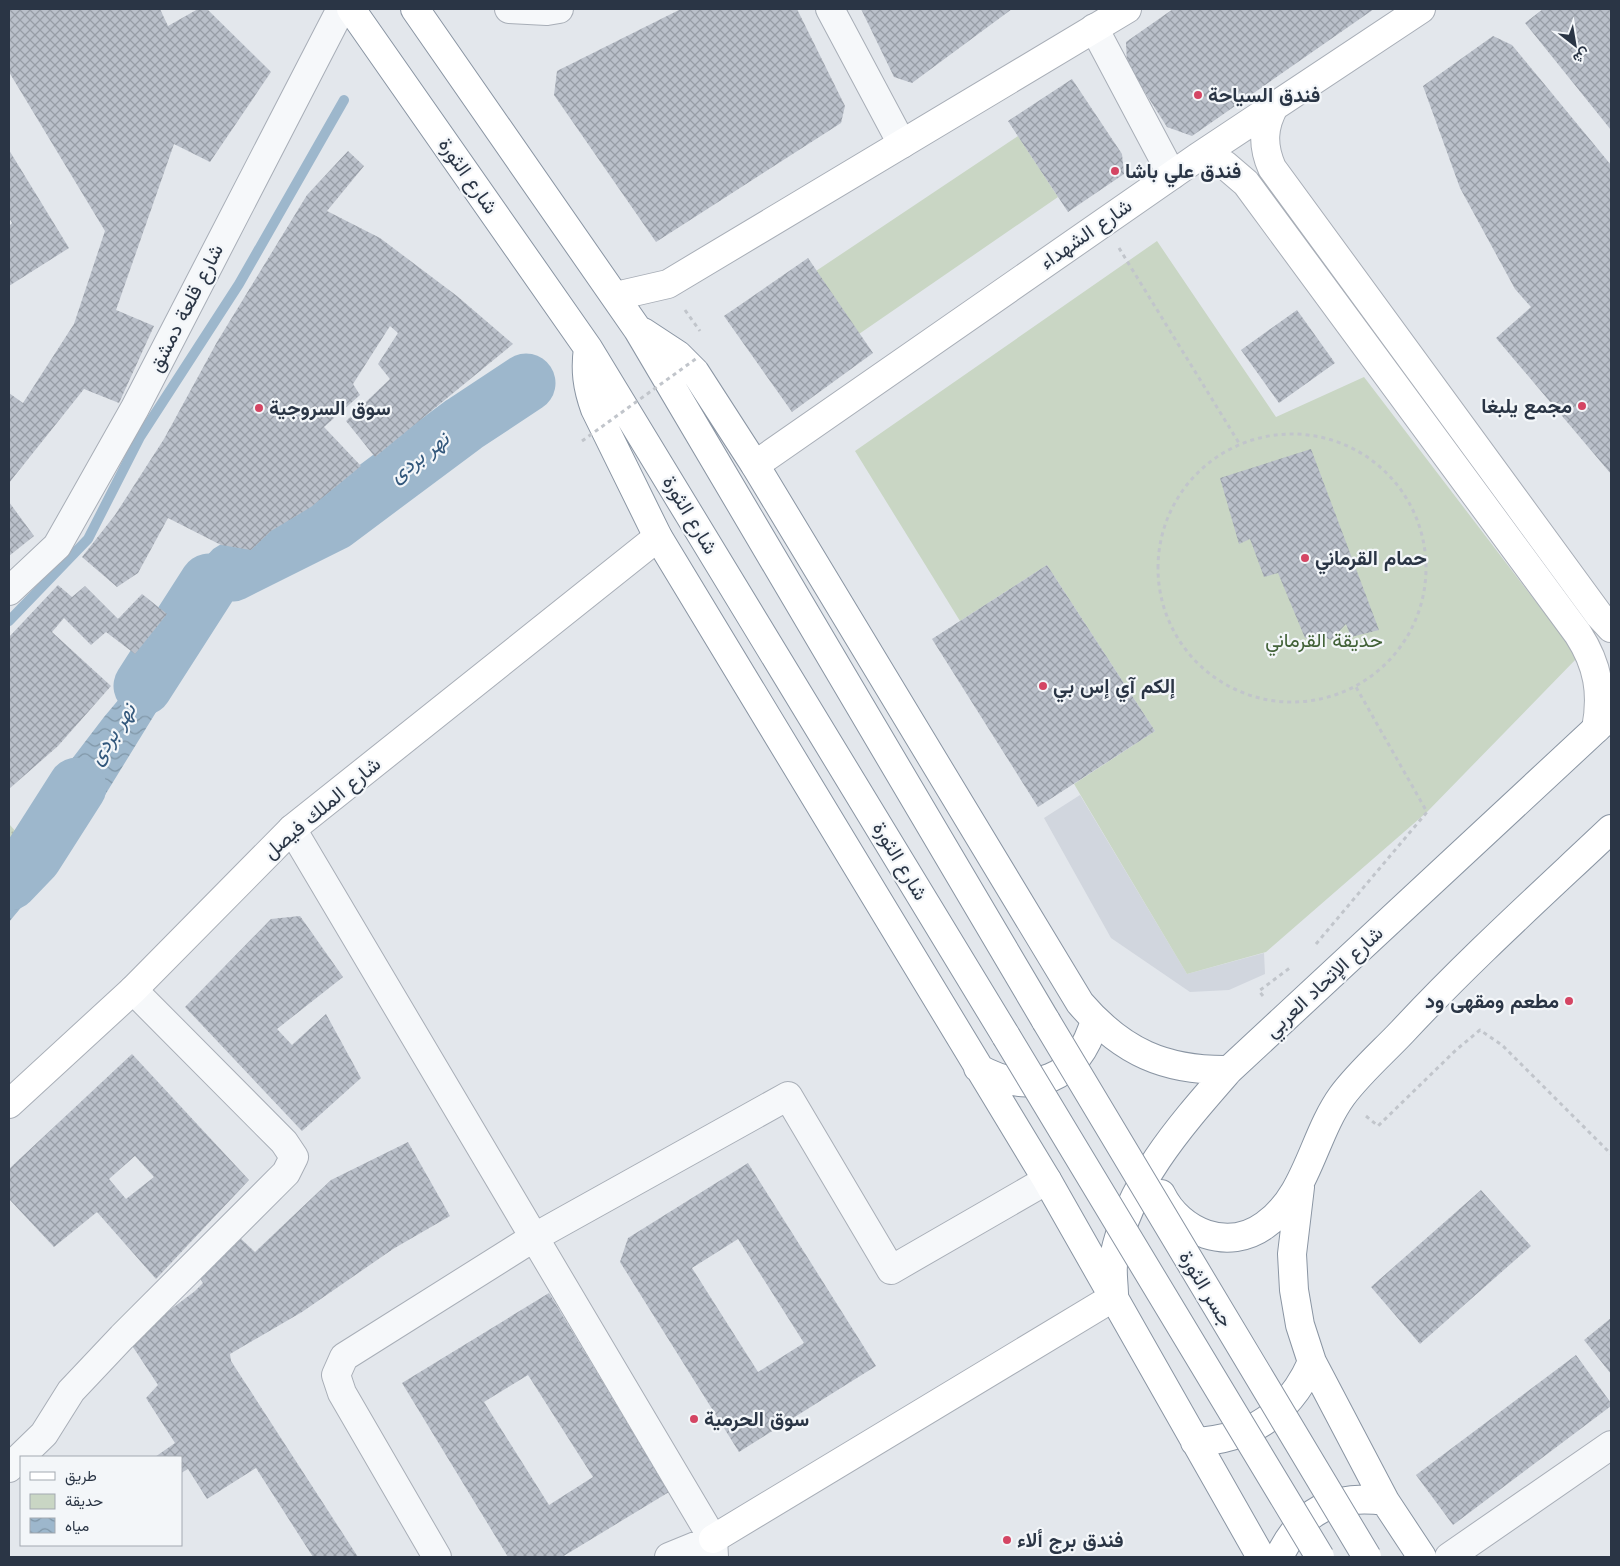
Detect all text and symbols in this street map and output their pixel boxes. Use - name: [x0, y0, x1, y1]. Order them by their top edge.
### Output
- north arrow: [1550, 20, 1600, 70]
- text: ش: [1569, 43, 1594, 69]
- place label: فندق السياحة: [1208, 81, 1320, 110]
- marker: فندق السياحة: [1192, 89, 1204, 101]
- street label: شارع الثورة: [431, 132, 505, 220]
- place label: فندق علي باشا: [1125, 157, 1241, 188]
- marker: فندق علي باشا: [1109, 165, 1121, 177]
- street label: شارع الشهداء: [1034, 191, 1138, 277]
- street label: شارع قلعة دمشق: [141, 239, 231, 377]
- place label: مجمع يلبغا: [1481, 392, 1572, 421]
- place label: سوق السروجية: [269, 394, 391, 423]
- marker: مجمع يلبغا: [1576, 400, 1588, 412]
- marker: سوق السروجية: [253, 402, 265, 414]
- water label: نهر بردى: [383, 424, 456, 490]
- street label: شارع الثورة: [655, 470, 725, 560]
- place label: حمام القرماني: [1315, 544, 1427, 575]
- marker: حمام القرماني: [1299, 552, 1311, 564]
- park label: حديقة القرماني: [1265, 626, 1383, 657]
- place label: إلكم آي إس بي: [1053, 672, 1175, 703]
- marker: إلكم آي إس بي: [1037, 680, 1049, 692]
- water label: نهر بردى: [81, 696, 144, 771]
- street label: شارع الملك فيصل: [257, 750, 387, 866]
- street label: شارع الثورة: [865, 816, 935, 906]
- street label: شارع الإتحاد العربي: [1258, 919, 1391, 1046]
- place label: مطعم ومقهى ود: [1425, 987, 1559, 1016]
- marker: مطعم ومقهى ود: [1563, 995, 1575, 1007]
- street label: جسر الثورة: [1172, 1245, 1240, 1333]
- place label: سوق الحرمية: [704, 1405, 809, 1434]
- marker: سوق الحرمية: [688, 1413, 700, 1425]
- legend: [20, 1456, 182, 1546]
- text: طريق: [65, 1465, 97, 1487]
- text: حديقة: [65, 1490, 103, 1512]
- text: مياه: [65, 1515, 89, 1537]
- place label: فندق برج ألاء: [1017, 1526, 1124, 1555]
- marker: فندق برج ألاء: [1001, 1534, 1013, 1546]

